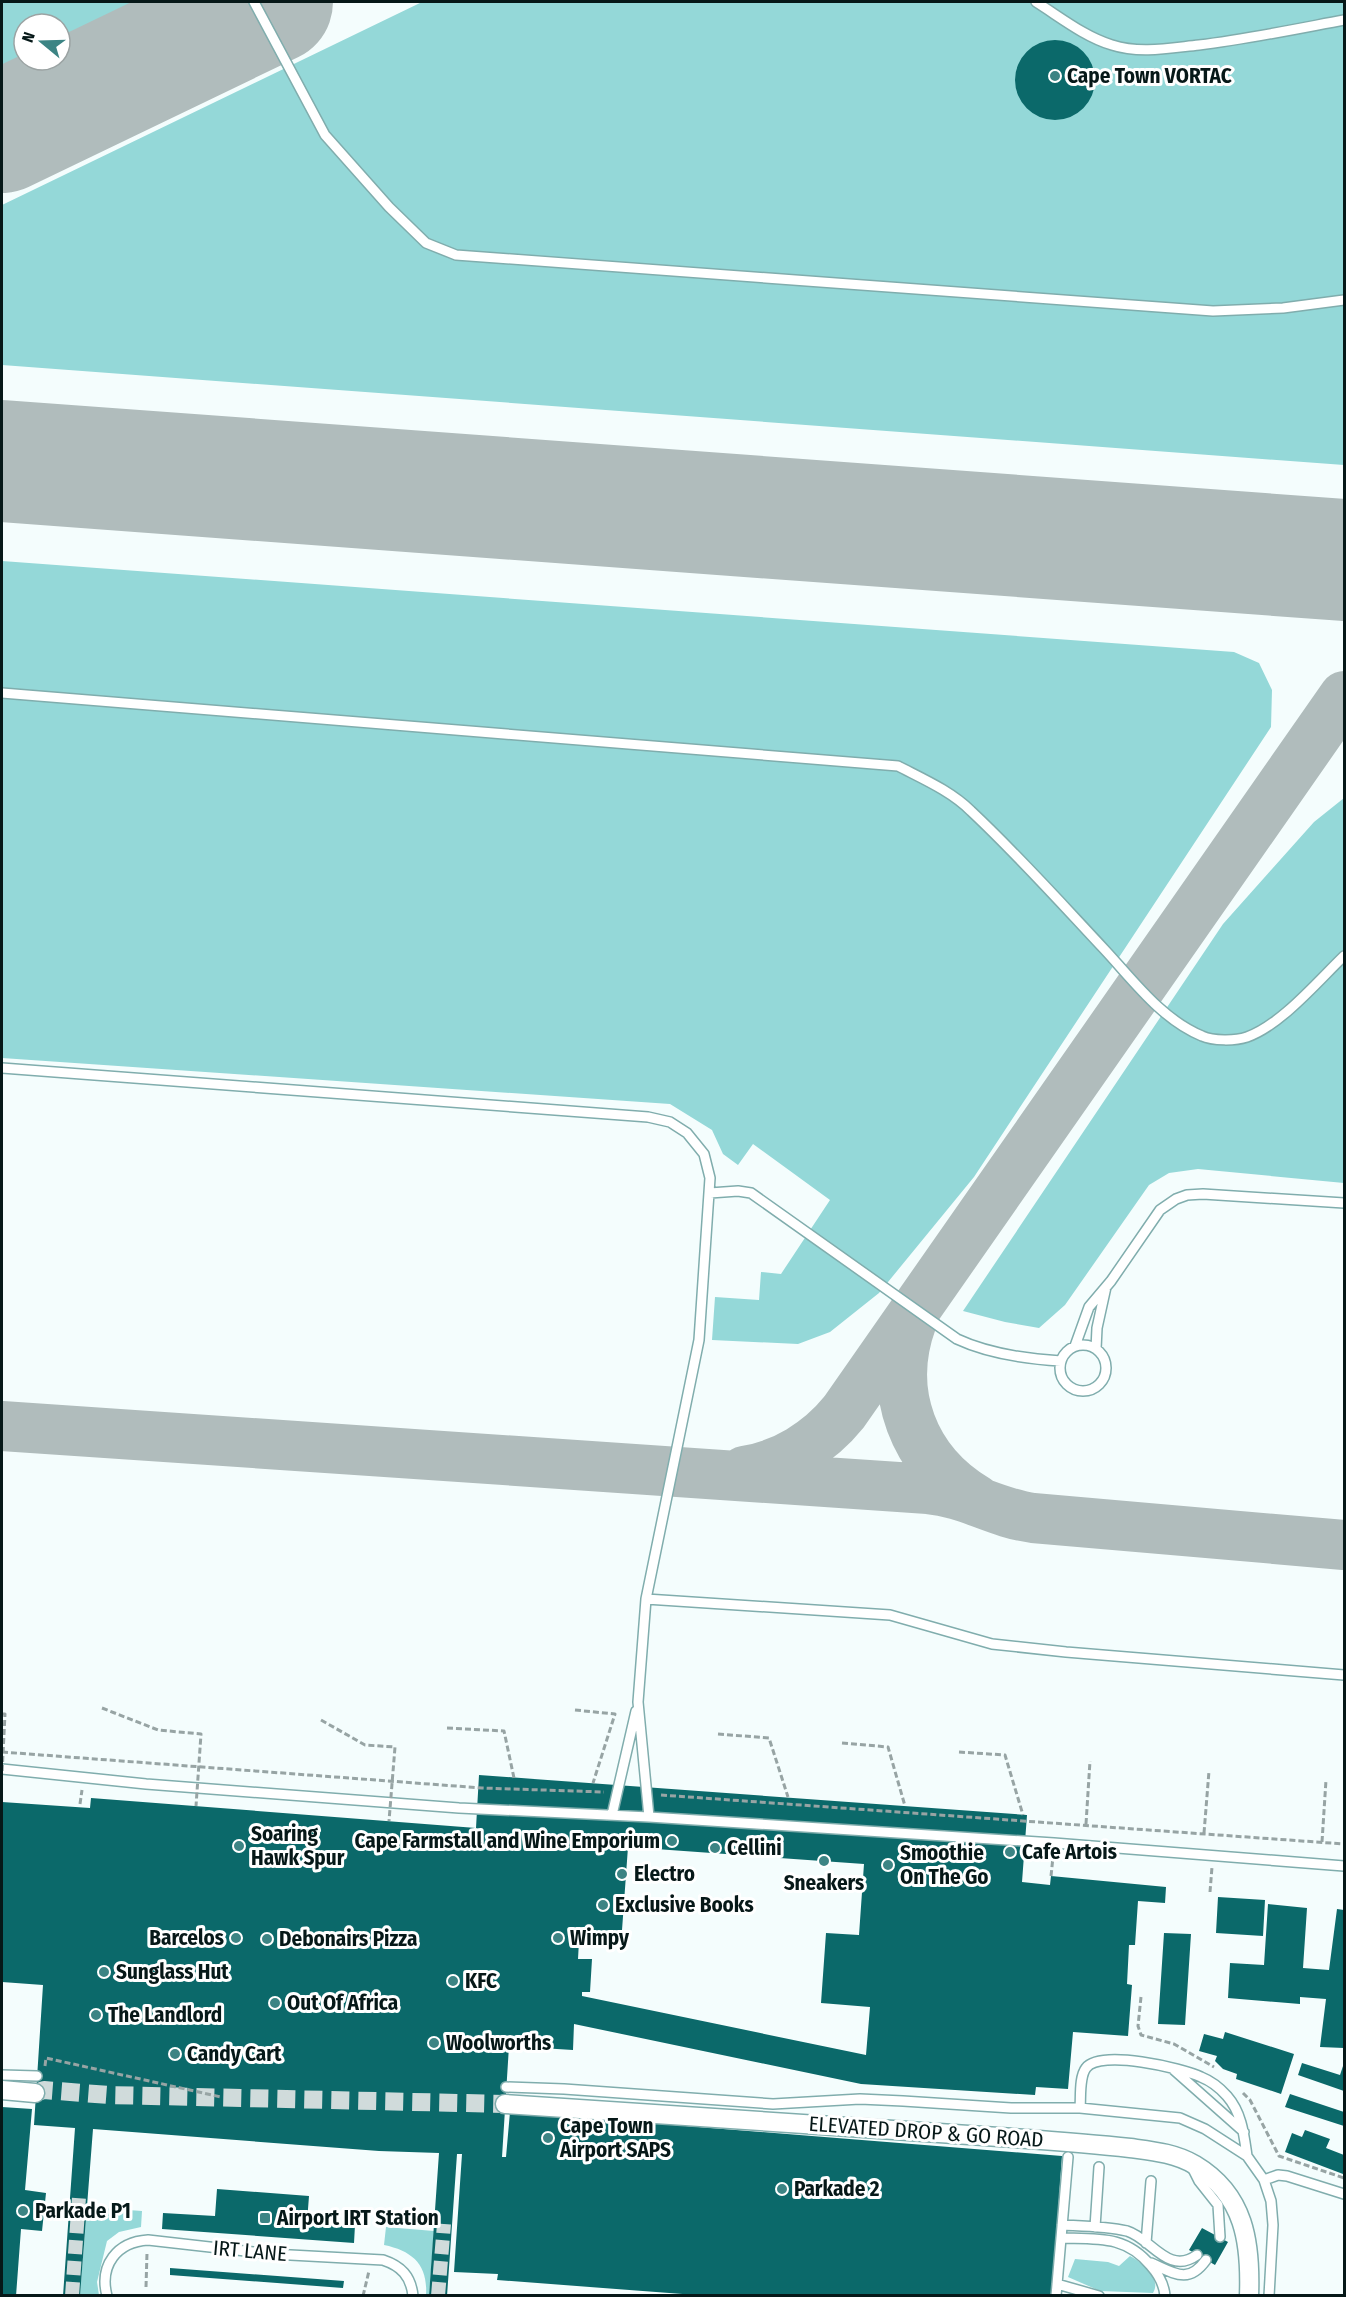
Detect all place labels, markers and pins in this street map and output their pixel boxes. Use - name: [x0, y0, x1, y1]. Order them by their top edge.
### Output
- place label: Cape Town VORTAC: [1067, 63, 1232, 89]
- marker: Cape Town VORTAC: [1048, 69, 1062, 83]
- place label: Soaring Hawk Spur: [251, 1821, 345, 1871]
- place label: Cape Farmstall and Wine Emporium: [354, 1828, 660, 1854]
- marker: Cape Farmstall and Wine Emporium: [665, 1834, 679, 1848]
- place label: Cellini: [727, 1835, 782, 1861]
- marker: Soaring Hawk Spur: [232, 1839, 246, 1853]
- place label: Cafe Artois: [1022, 1839, 1117, 1865]
- place label: Smoothie On The Go: [900, 1840, 989, 1890]
- marker: Cellini: [708, 1841, 722, 1855]
- marker: Cafe Artois: [1003, 1845, 1017, 1859]
- marker: Sneakers: [817, 1854, 831, 1868]
- marker: Smoothie On The Go: [881, 1858, 895, 1872]
- place label: Electro: [634, 1861, 695, 1887]
- marker: Electro: [615, 1867, 629, 1881]
- place label: Sneakers: [784, 1870, 864, 1896]
- place label: Exclusive Books: [615, 1892, 754, 1918]
- marker: Exclusive Books: [596, 1898, 610, 1912]
- place label: Barcelos: [149, 1925, 224, 1951]
- place label: Wimpy: [570, 1925, 630, 1951]
- place label: Debonairs Pizza: [279, 1926, 417, 1952]
- marker: Barcelos: [229, 1931, 243, 1945]
- marker: Wimpy: [551, 1931, 565, 1945]
- marker: Debonairs Pizza: [260, 1932, 274, 1946]
- place label: Sunglass Hut: [116, 1959, 229, 1985]
- marker: Sunglass Hut: [97, 1965, 111, 1979]
- place label: KFC: [465, 1968, 497, 1994]
- marker: KFC: [446, 1974, 460, 1988]
- place label: Out Of Africa: [287, 1990, 398, 2016]
- marker: Out Of Africa: [268, 1996, 282, 2010]
- place label: The Landlord: [108, 2002, 222, 2028]
- marker: The Landlord: [89, 2008, 103, 2022]
- place label: Woolworths: [446, 2030, 551, 2056]
- marker: Woolworths: [427, 2036, 441, 2050]
- place label: Candy Cart: [187, 2041, 282, 2067]
- marker: Candy Cart: [168, 2047, 182, 2061]
- place label: Cape Town Airport SAPS: [559, 2113, 671, 2163]
- marker: Cape Town Airport SAPS: [541, 2131, 555, 2145]
- place label: Parkade 2: [794, 2176, 880, 2202]
- marker: Parkade 2: [775, 2182, 789, 2196]
- place label: Parkade P1: [35, 2198, 131, 2224]
- marker: Parkade P1: [16, 2204, 30, 2218]
- place label: Airport IRT Station: [276, 2205, 439, 2231]
- marker: Airport IRT Station: [258, 2211, 272, 2225]

